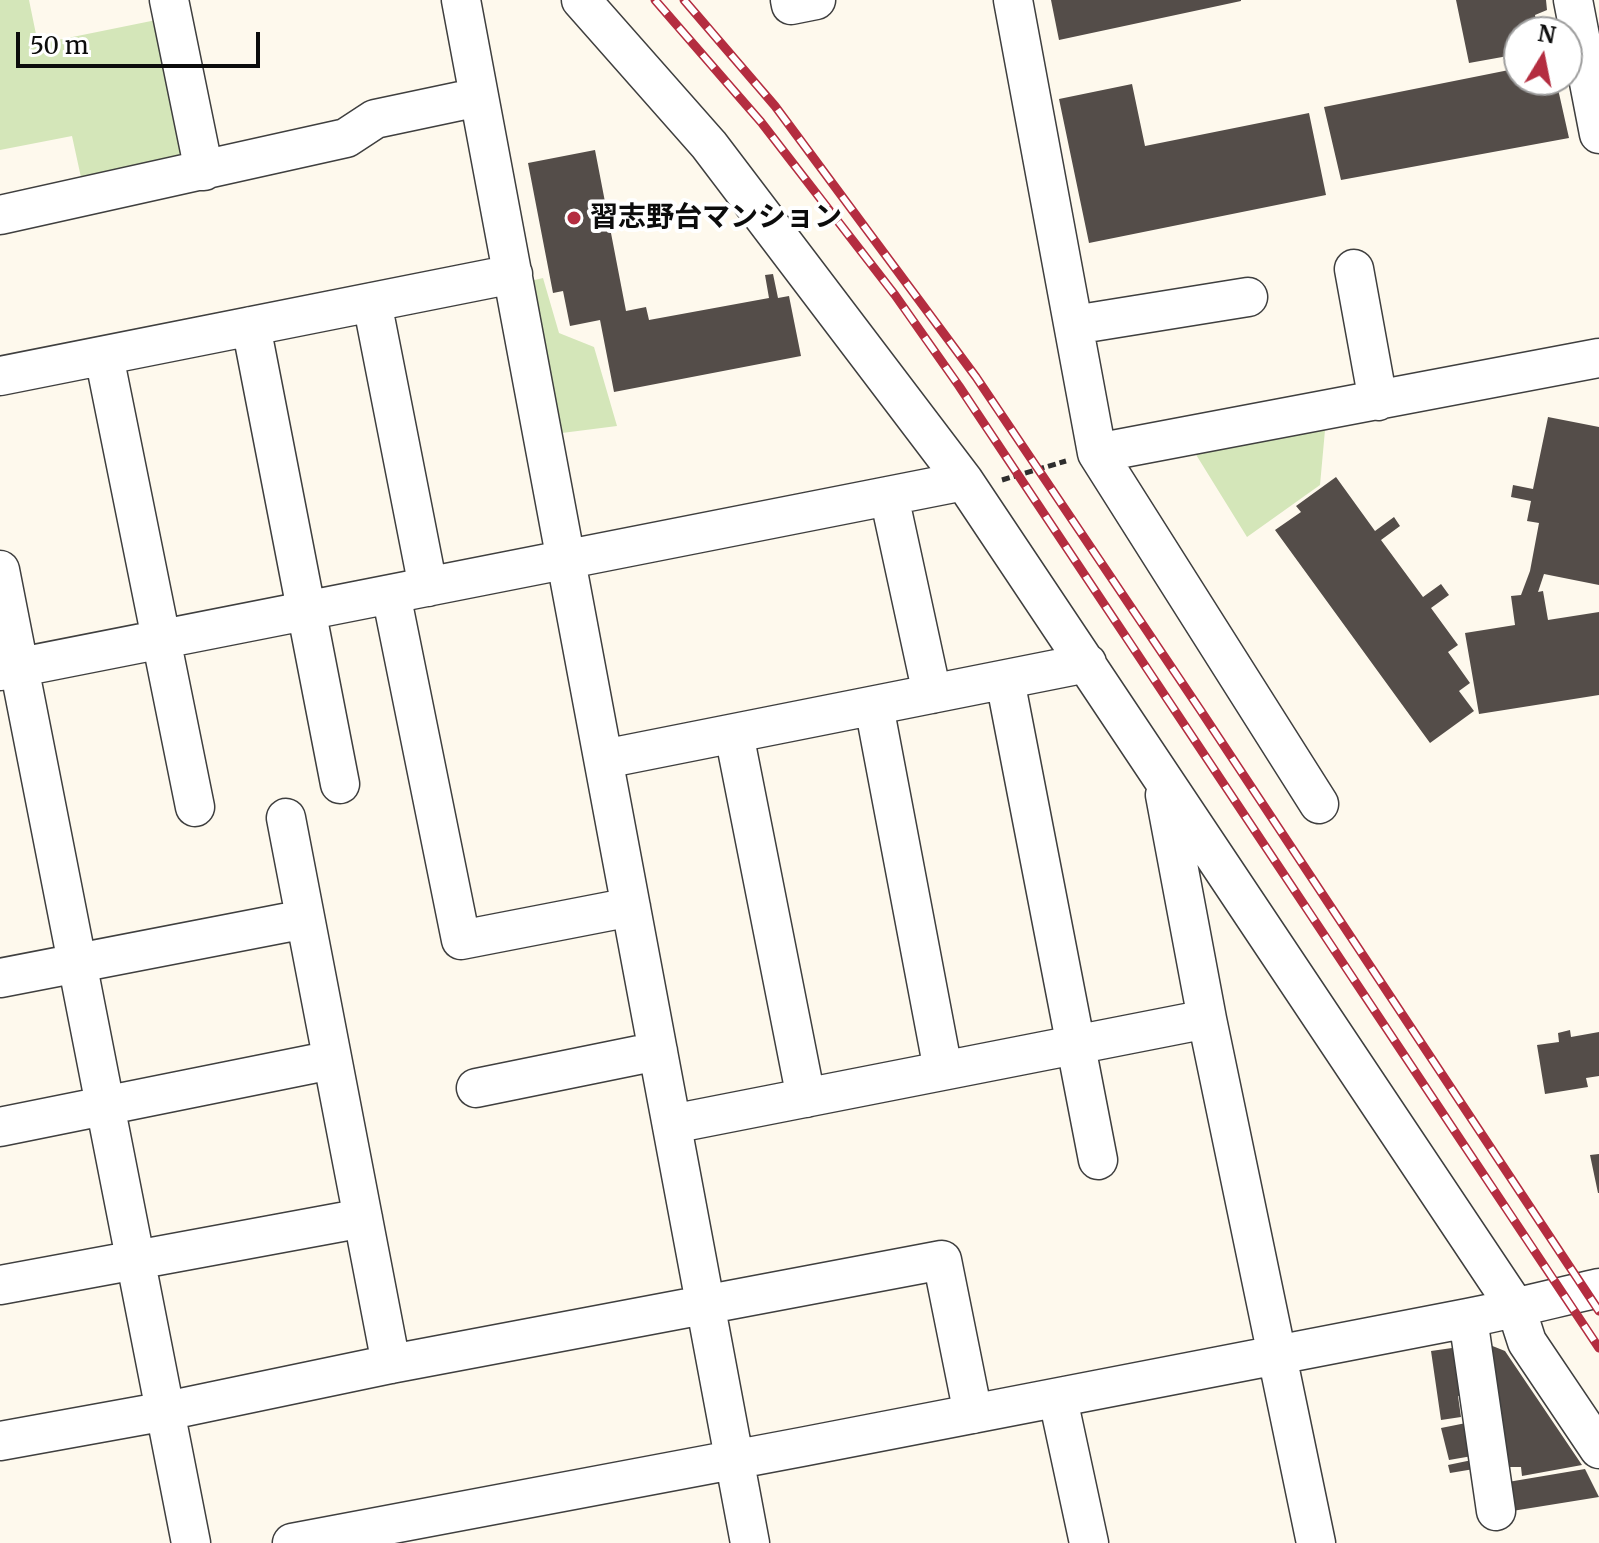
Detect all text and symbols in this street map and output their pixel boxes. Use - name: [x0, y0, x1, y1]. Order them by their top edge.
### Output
- scale bar: [20, 16, 264, 66]
- north arrow: [1503, 16, 1583, 96]
- text: N: [1536, 19, 1558, 50]
- text: 50 m: [30, 30, 89, 61]
- place label: 習志野台マンション: [590, 201, 842, 235]
- marker: 習志野台マンション: [565, 209, 583, 227]

